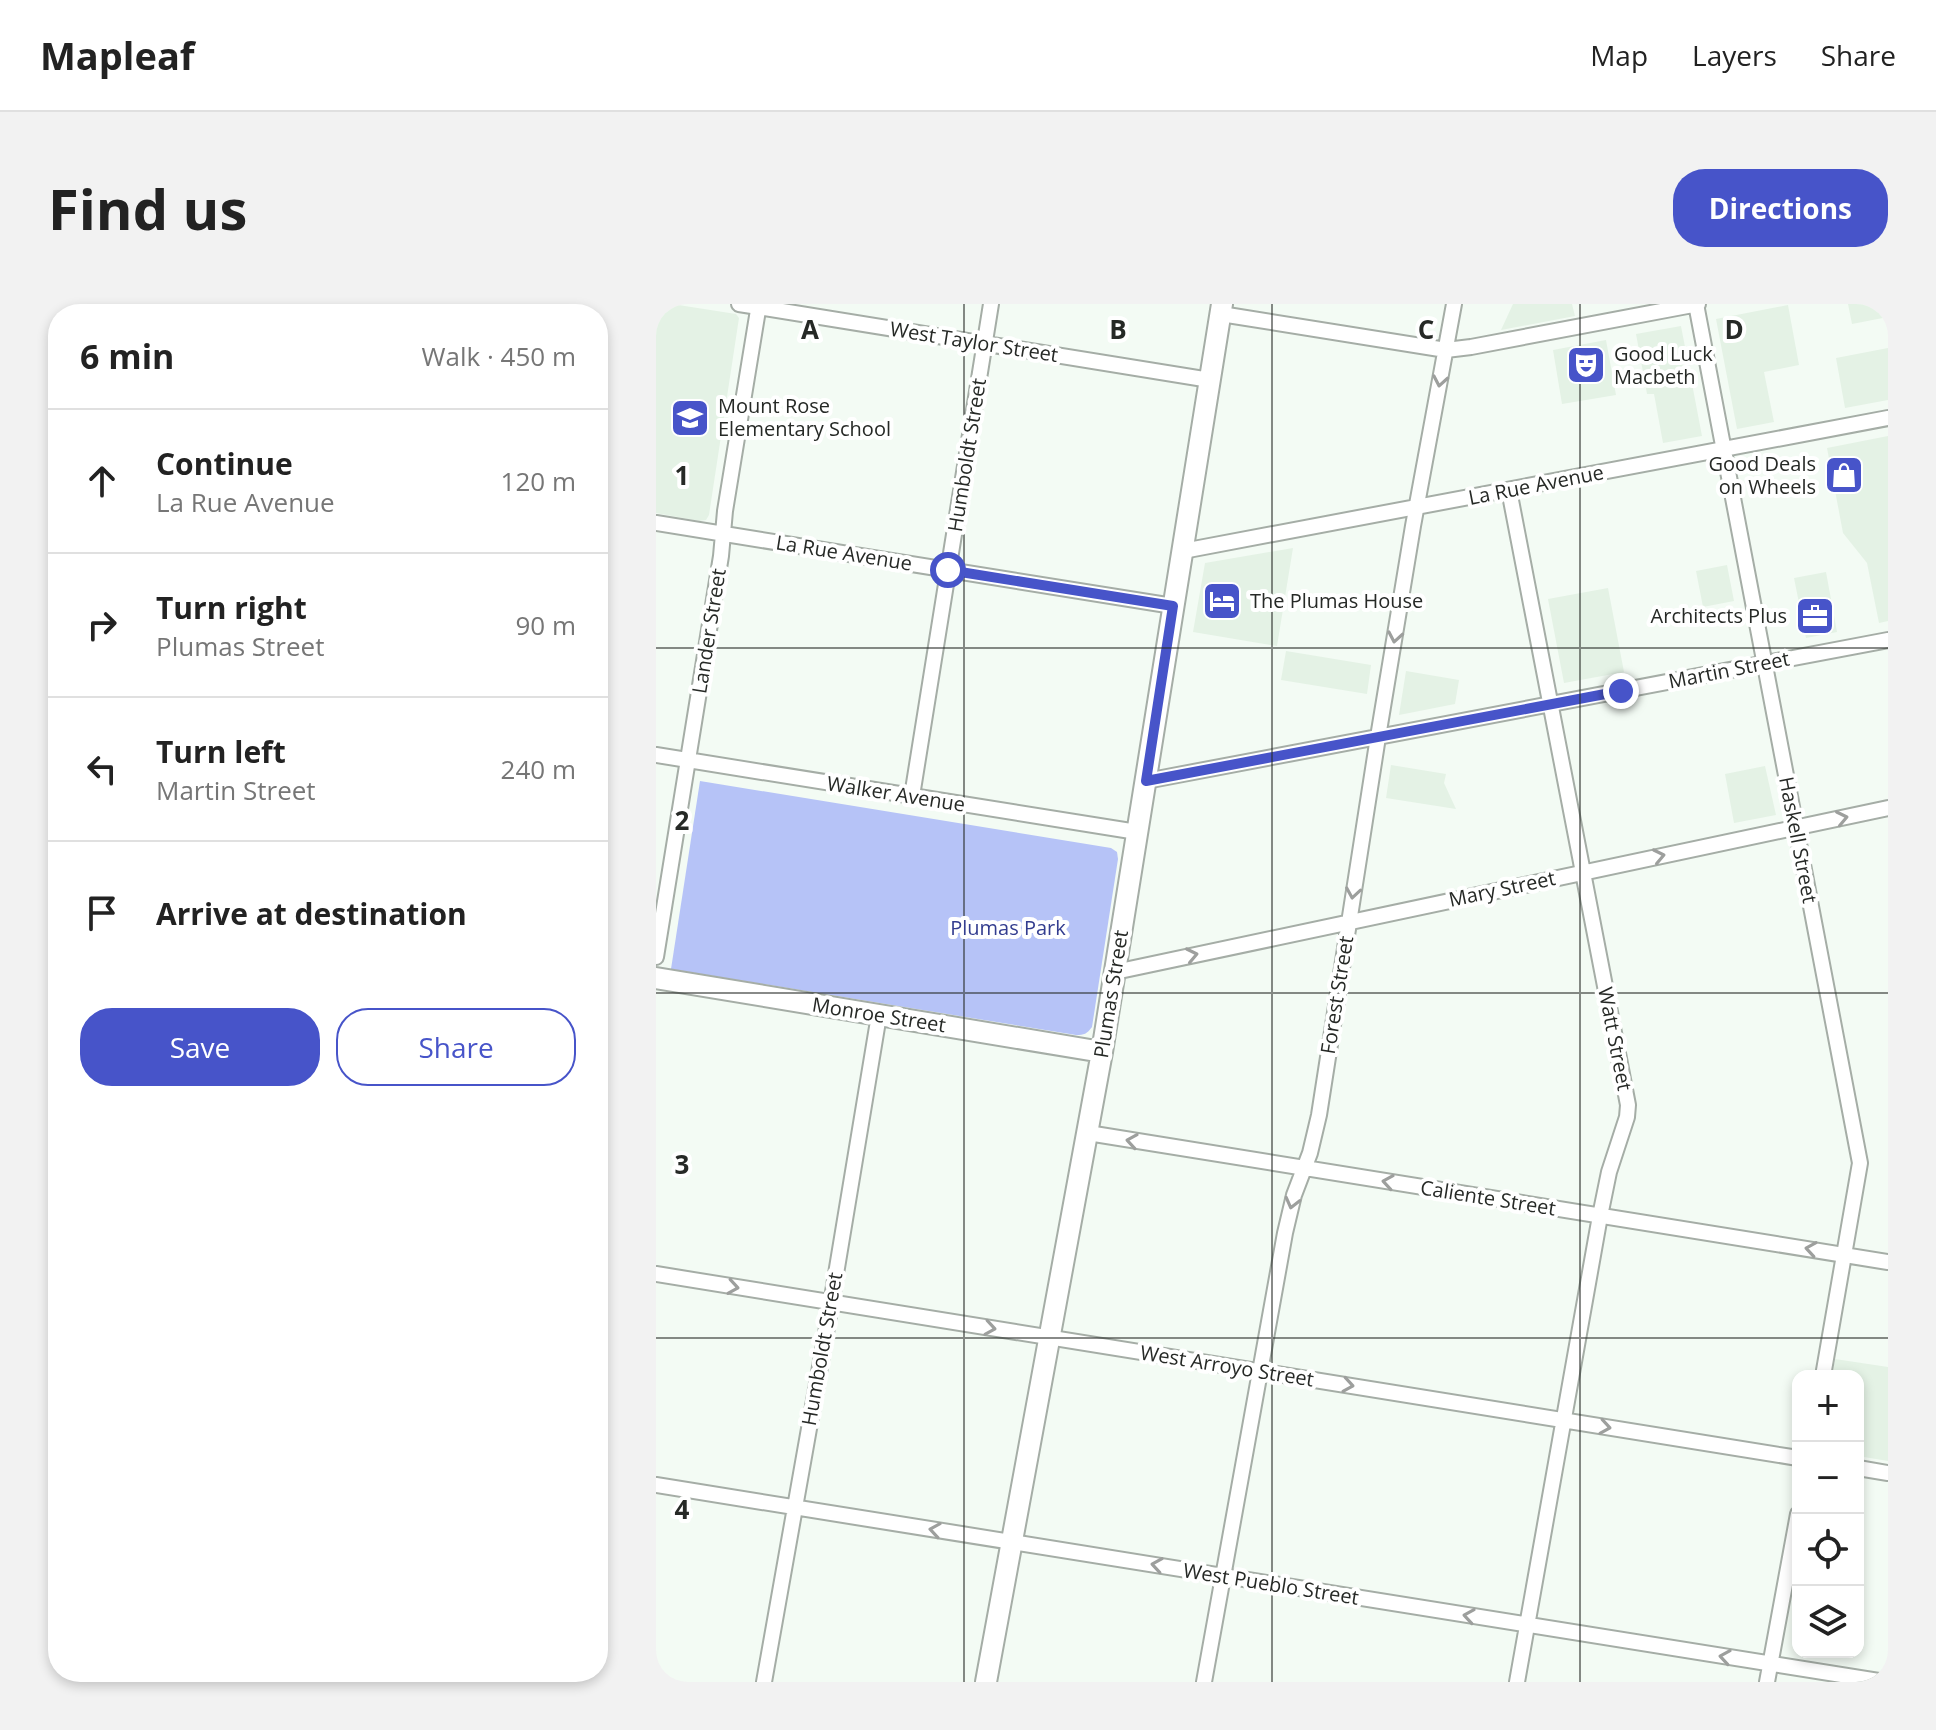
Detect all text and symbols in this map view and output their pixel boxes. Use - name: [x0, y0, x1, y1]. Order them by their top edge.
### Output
- text: Mapleaf: [40, 29, 195, 81]
- text: Map: [1590, 36, 1648, 74]
- text: Layers: [1692, 36, 1777, 74]
- text: Share: [1821, 36, 1896, 74]
- button: Directions: [1673, 169, 1888, 247]
- text: Find us: [48, 170, 247, 246]
- text: A: [801, 311, 819, 347]
- text: B: [1109, 311, 1127, 347]
- text: C: [1418, 311, 1434, 347]
- text: D: [1724, 311, 1744, 347]
- street label: West Taylor Street: [888, 315, 1060, 368]
- text: 6 min: [80, 333, 174, 379]
- text: Walk · 450 m: [422, 338, 576, 374]
- place label: Good Luck Macbeth: [1614, 340, 1713, 390]
- theatre icon: Good Luck Macbeth: [1565, 344, 1607, 386]
- one-way arrow: [1433, 374, 1450, 388]
- street label: Humboldt Street: [941, 376, 992, 534]
- place label: Mount Rose Elementary School: [718, 392, 891, 442]
- school or university icon: Mount Rose Elementary School: [669, 397, 711, 439]
- text: Continue: [156, 443, 293, 484]
- place label: Good Deals on Wheels: [1709, 450, 1816, 500]
- shop icon: Good Deals on Wheels: [1823, 454, 1865, 496]
- text: 1: [675, 457, 689, 493]
- street label: La Rue Avenue: [1466, 458, 1606, 511]
- icon: ahead: [80, 459, 124, 503]
- text: 120 m: [501, 463, 576, 499]
- text: La Rue Avenue: [156, 484, 335, 520]
- street label: La Rue Avenue: [774, 528, 914, 577]
- route start: [930, 552, 966, 588]
- street label: Lander Street: [685, 566, 732, 696]
- hotel icon: The Plumas House: [1201, 580, 1243, 622]
- text: Turn right: [156, 587, 307, 628]
- place label: The Plumas House: [1250, 587, 1423, 614]
- office icon: Architects Plus: [1794, 595, 1836, 637]
- place label: Architects Plus: [1651, 602, 1787, 629]
- icon: right: [80, 603, 124, 647]
- text: 90 m: [515, 607, 576, 643]
- text: Plumas Street: [156, 628, 324, 664]
- one-way arrow: [1387, 630, 1404, 644]
- street label: Martin Street: [1666, 645, 1792, 694]
- route end: [1603, 673, 1639, 709]
- text: Turn left: [156, 731, 286, 772]
- icon: left: [80, 747, 124, 791]
- text: 240 m: [501, 751, 576, 787]
- street label: Walker Avenue: [825, 769, 967, 818]
- text: Martin Street: [156, 772, 316, 808]
- street label: Haskell Street: [1773, 774, 1824, 905]
- text: 2: [675, 802, 690, 838]
- one-way arrow: [1835, 810, 1849, 827]
- one-way arrow: [1651, 848, 1665, 865]
- street label: Mary Street: [1446, 864, 1558, 913]
- one-way arrow: [1345, 887, 1362, 900]
- icon: arrive: [80, 891, 124, 935]
- text: Arrive at destination: [156, 893, 467, 934]
- park label: Plumas Park: [950, 914, 1066, 941]
- street label: Plumas Street: [1087, 928, 1134, 1060]
- street label: Forest Street: [1314, 934, 1359, 1056]
- one-way arrow: [1185, 948, 1198, 965]
- street label: Watt Street: [1592, 985, 1639, 1093]
- street label: Monroe Street: [810, 991, 948, 1038]
- button: Save: [80, 1008, 320, 1086]
- button: Share: [336, 1008, 576, 1086]
- one-way arrow: [1125, 1133, 1138, 1150]
- text: 3: [675, 1146, 689, 1182]
- street label: Caliente Street: [1418, 1173, 1558, 1222]
- one-way arrow: [1382, 1174, 1395, 1191]
- one-way arrow: [1285, 1195, 1302, 1209]
- one-way arrow: [1804, 1241, 1818, 1258]
- street label: Humboldt Street: [795, 1270, 848, 1428]
- one-way arrow: [726, 1277, 740, 1294]
- one-way arrow: [983, 1319, 997, 1336]
- street label: West Arroyo Street: [1138, 1338, 1316, 1393]
- map controls: [1792, 1370, 1864, 1658]
- button: +: [1792, 1370, 1864, 1442]
- one-way arrow: [1342, 1376, 1355, 1393]
- one-way arrow: [1598, 1418, 1612, 1435]
- button: −: [1792, 1442, 1864, 1514]
- text: 4: [675, 1491, 690, 1527]
- button: locate: [1792, 1514, 1864, 1586]
- one-way arrow: [928, 1522, 941, 1539]
- street label: West Pueblo Street: [1181, 1556, 1361, 1611]
- one-way arrow: [1150, 1558, 1164, 1575]
- button: layers: [1792, 1586, 1864, 1658]
- one-way arrow: [1462, 1608, 1476, 1625]
- one-way arrow: [1719, 1649, 1732, 1666]

